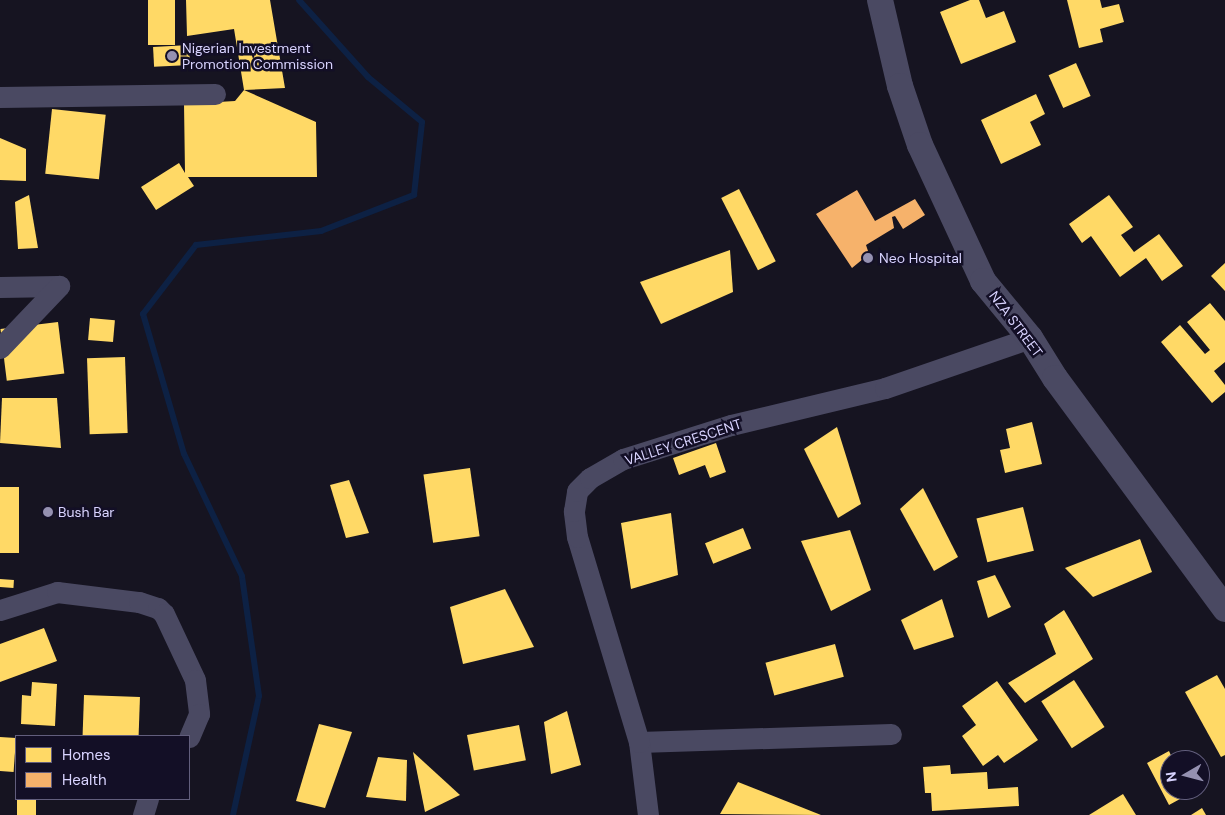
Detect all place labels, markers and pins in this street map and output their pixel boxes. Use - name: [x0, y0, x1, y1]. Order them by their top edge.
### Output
- place label: Nigerian Investment Promotion Commission: [182, 40, 333, 72]
- marker: Nigerian Investment Promotion Commission: [166, 50, 178, 62]
- place label: Neo Hospital: [879, 250, 962, 266]
- marker: Neo Hospital: [861, 251, 875, 265]
- place label: Bush Bar: [58, 504, 115, 520]
- marker: Bush Bar: [42, 506, 54, 518]

